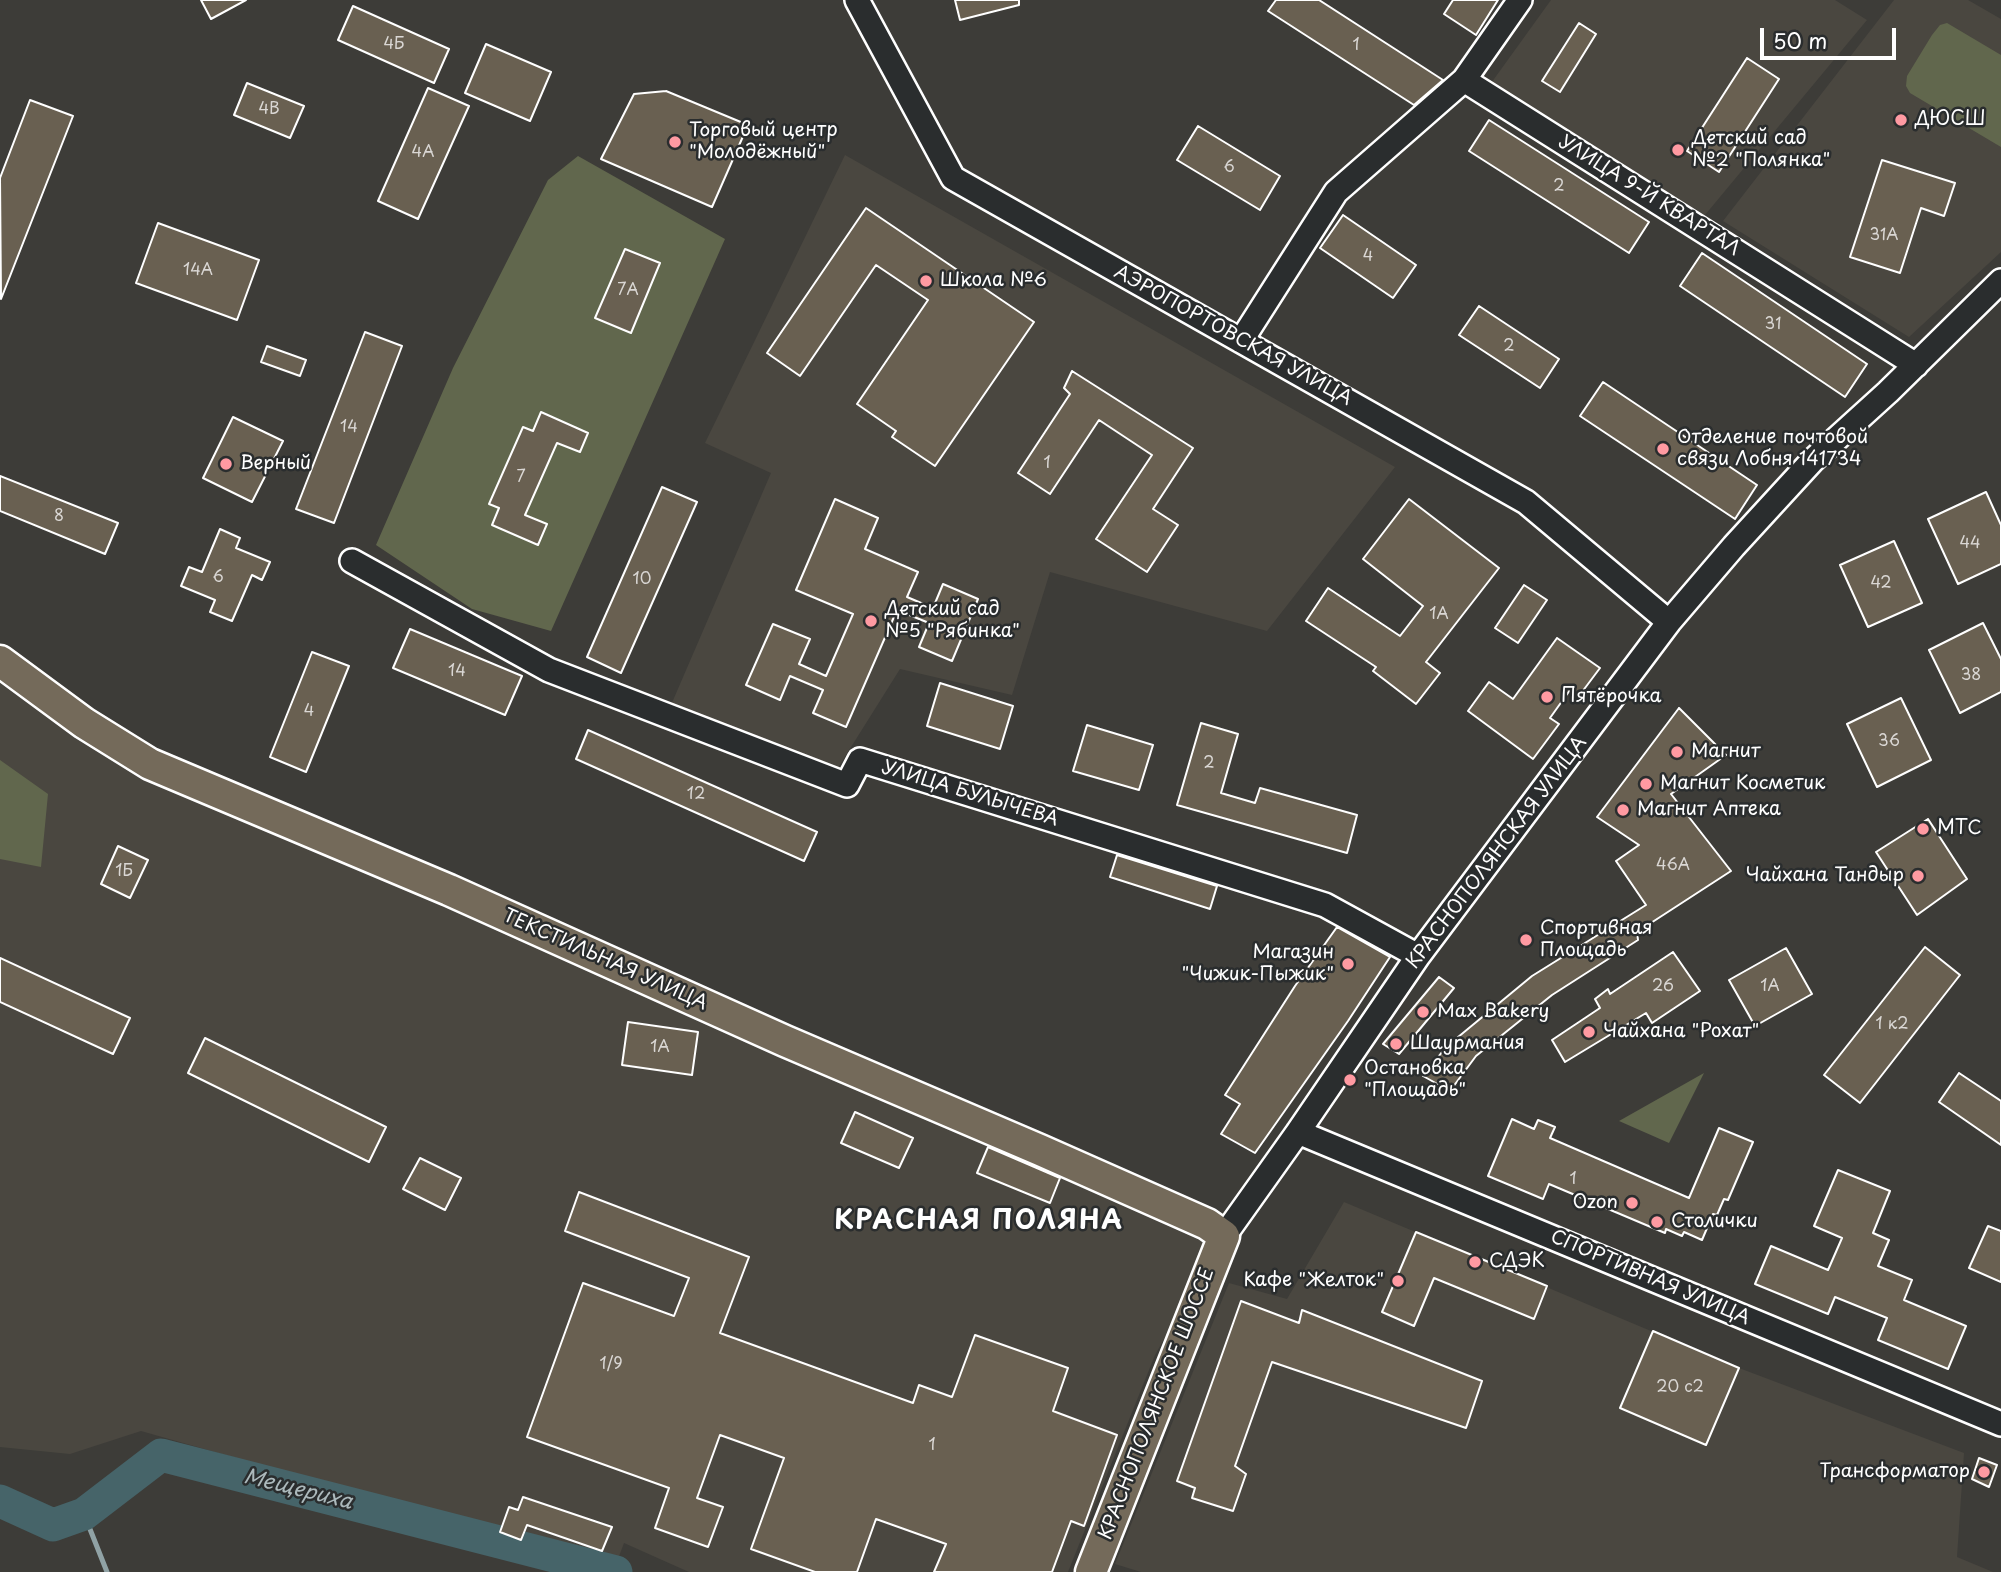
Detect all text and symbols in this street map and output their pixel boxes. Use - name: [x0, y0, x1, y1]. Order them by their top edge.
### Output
- scale bar: [1763, 14, 1899, 58]
- text: 50 m: [1773, 24, 1827, 56]
- house number: 4Б: [384, 35, 404, 55]
- house number: 1: [1352, 36, 1360, 56]
- house number: 4В: [258, 100, 280, 120]
- place label: ДЮСШ: [1915, 109, 1986, 131]
- marker: ДЮСШ: [1893, 112, 1909, 128]
- place label: Торговый центр "Молодёжный": [689, 120, 838, 164]
- place label: Детский сад №2 "Полянка": [1692, 128, 1830, 172]
- street label: УЛИЦА 9-Й КВАРТАЛ: [1554, 131, 1744, 261]
- marker: Торговый центр "Молодёжный": [667, 134, 683, 150]
- marker: Детский сад №2 "Полянка": [1670, 142, 1686, 158]
- house number: 4А: [412, 143, 434, 163]
- house number: 6: [1223, 158, 1235, 178]
- house number: 2: [1553, 177, 1565, 197]
- house number: 31А: [1869, 226, 1899, 246]
- house number: 4: [1363, 247, 1373, 267]
- house number: 14А: [183, 261, 213, 281]
- street label: АЭРОПОРТОВСКАЯ УЛИЦА: [1110, 261, 1356, 411]
- place label: Школа №6: [940, 270, 1047, 292]
- marker: Школа №6: [918, 273, 934, 289]
- house number: 7А: [617, 281, 639, 301]
- house number: 31: [1765, 315, 1781, 335]
- house number: 2: [1503, 337, 1515, 357]
- house number: 14: [340, 418, 358, 438]
- place label: Отделение почтовой связи Лобня 141734: [1677, 427, 1868, 471]
- marker: Отделение почтовой связи Лобня 141734: [1655, 441, 1671, 457]
- place label: Верный: [240, 453, 311, 475]
- house number: 1: [1043, 454, 1051, 474]
- marker: Верный: [218, 456, 234, 472]
- house number: 7: [516, 468, 526, 488]
- house number: 8: [54, 507, 64, 527]
- house number: 44: [1959, 534, 1981, 554]
- house number: 6: [212, 568, 224, 588]
- house number: 10: [633, 570, 651, 590]
- house number: 42: [1870, 574, 1892, 594]
- place label: Детский сад №5 "Рябинка": [885, 599, 1020, 643]
- house number: 1А: [1429, 605, 1449, 625]
- marker: Детский сад №5 "Рябинка": [863, 613, 879, 629]
- house number: 14: [448, 662, 466, 682]
- house number: 38: [1961, 666, 1981, 686]
- place label: Пятёрочка: [1561, 686, 1662, 708]
- marker: Пятёрочка: [1539, 689, 1555, 705]
- house number: 4: [304, 702, 314, 722]
- street label: КРАСНОПОЛЯНСКАЯ УЛИЦА: [1402, 732, 1592, 974]
- house number: 36: [1878, 732, 1900, 752]
- place label: Магнит: [1691, 741, 1761, 763]
- marker: Магнит: [1669, 744, 1685, 760]
- house number: 2: [1203, 754, 1215, 774]
- street label: УЛИЦА БУЛЫЧЕВА: [879, 756, 1061, 832]
- place label: Магнит Косметик: [1660, 773, 1825, 795]
- marker: Магнит Косметик: [1638, 776, 1654, 792]
- house number: 12: [687, 785, 705, 805]
- place label: Магнит Аптека: [1637, 799, 1781, 821]
- marker: Магнит Аптека: [1615, 802, 1631, 818]
- place label: МТС: [1937, 818, 1982, 840]
- marker: МТС: [1915, 821, 1931, 837]
- house number: 46А: [1656, 856, 1690, 876]
- house number: 1Б: [115, 862, 133, 882]
- place label: Чайхана Тандыр: [1746, 865, 1904, 887]
- marker: Чайхана Тандыр: [1910, 868, 1926, 884]
- street label: ТЕКСТИЛЬНАЯ УЛИЦА: [499, 905, 711, 1015]
- place label: Спортивная Площадь: [1540, 918, 1653, 962]
- marker: Спортивная Площадь: [1518, 932, 1534, 948]
- place label: Магазин "Чижик-Пыжик": [1181, 942, 1334, 986]
- marker: Магазин "Чижик-Пыжик": [1340, 956, 1356, 972]
- house number: 26: [1652, 977, 1674, 997]
- house number: 1А: [1760, 977, 1780, 997]
- place label: Max Bakery: [1437, 1001, 1549, 1023]
- marker: Max Bakery: [1415, 1004, 1431, 1020]
- house number: 1 к2: [1875, 1015, 1909, 1035]
- place label: Чайхана "Рохат": [1603, 1021, 1759, 1043]
- marker: Чайхана "Рохат": [1581, 1024, 1597, 1040]
- place label: Шаурмания: [1410, 1033, 1525, 1055]
- marker: Шаурмания: [1388, 1036, 1404, 1052]
- house number: 1А: [650, 1038, 670, 1058]
- place label: Остановка "Площадь": [1364, 1058, 1466, 1102]
- marker: Остановка "Площадь": [1342, 1072, 1358, 1088]
- house number: 1: [1569, 1170, 1577, 1190]
- place label: Ozon: [1573, 1192, 1618, 1214]
- marker: Ozon: [1624, 1195, 1640, 1211]
- district label: КРАСНАЯ ПОЛЯНА: [835, 1206, 1123, 1238]
- place label: Столички: [1671, 1211, 1758, 1233]
- marker: Столички: [1649, 1214, 1665, 1230]
- street label: СПОРТИВНАЯ УЛИЦА: [1547, 1226, 1753, 1330]
- place label: СДЭК: [1489, 1251, 1545, 1273]
- marker: СДЭК: [1467, 1254, 1483, 1270]
- street label: КРАСНОПОЛЯНСКОЕ ШОССЕ: [1094, 1265, 1220, 1543]
- place label: Кафе "Желток": [1244, 1270, 1384, 1292]
- marker: Кафе "Желток": [1390, 1273, 1406, 1289]
- house number: 1/9: [599, 1355, 623, 1375]
- house number: 20 с2: [1656, 1378, 1704, 1398]
- house number: 1: [928, 1436, 936, 1456]
- place label: Трансформатор: [1819, 1461, 1970, 1483]
- water label: Мещериха: [241, 1464, 355, 1516]
- marker: Трансформатор: [1976, 1464, 1992, 1480]

